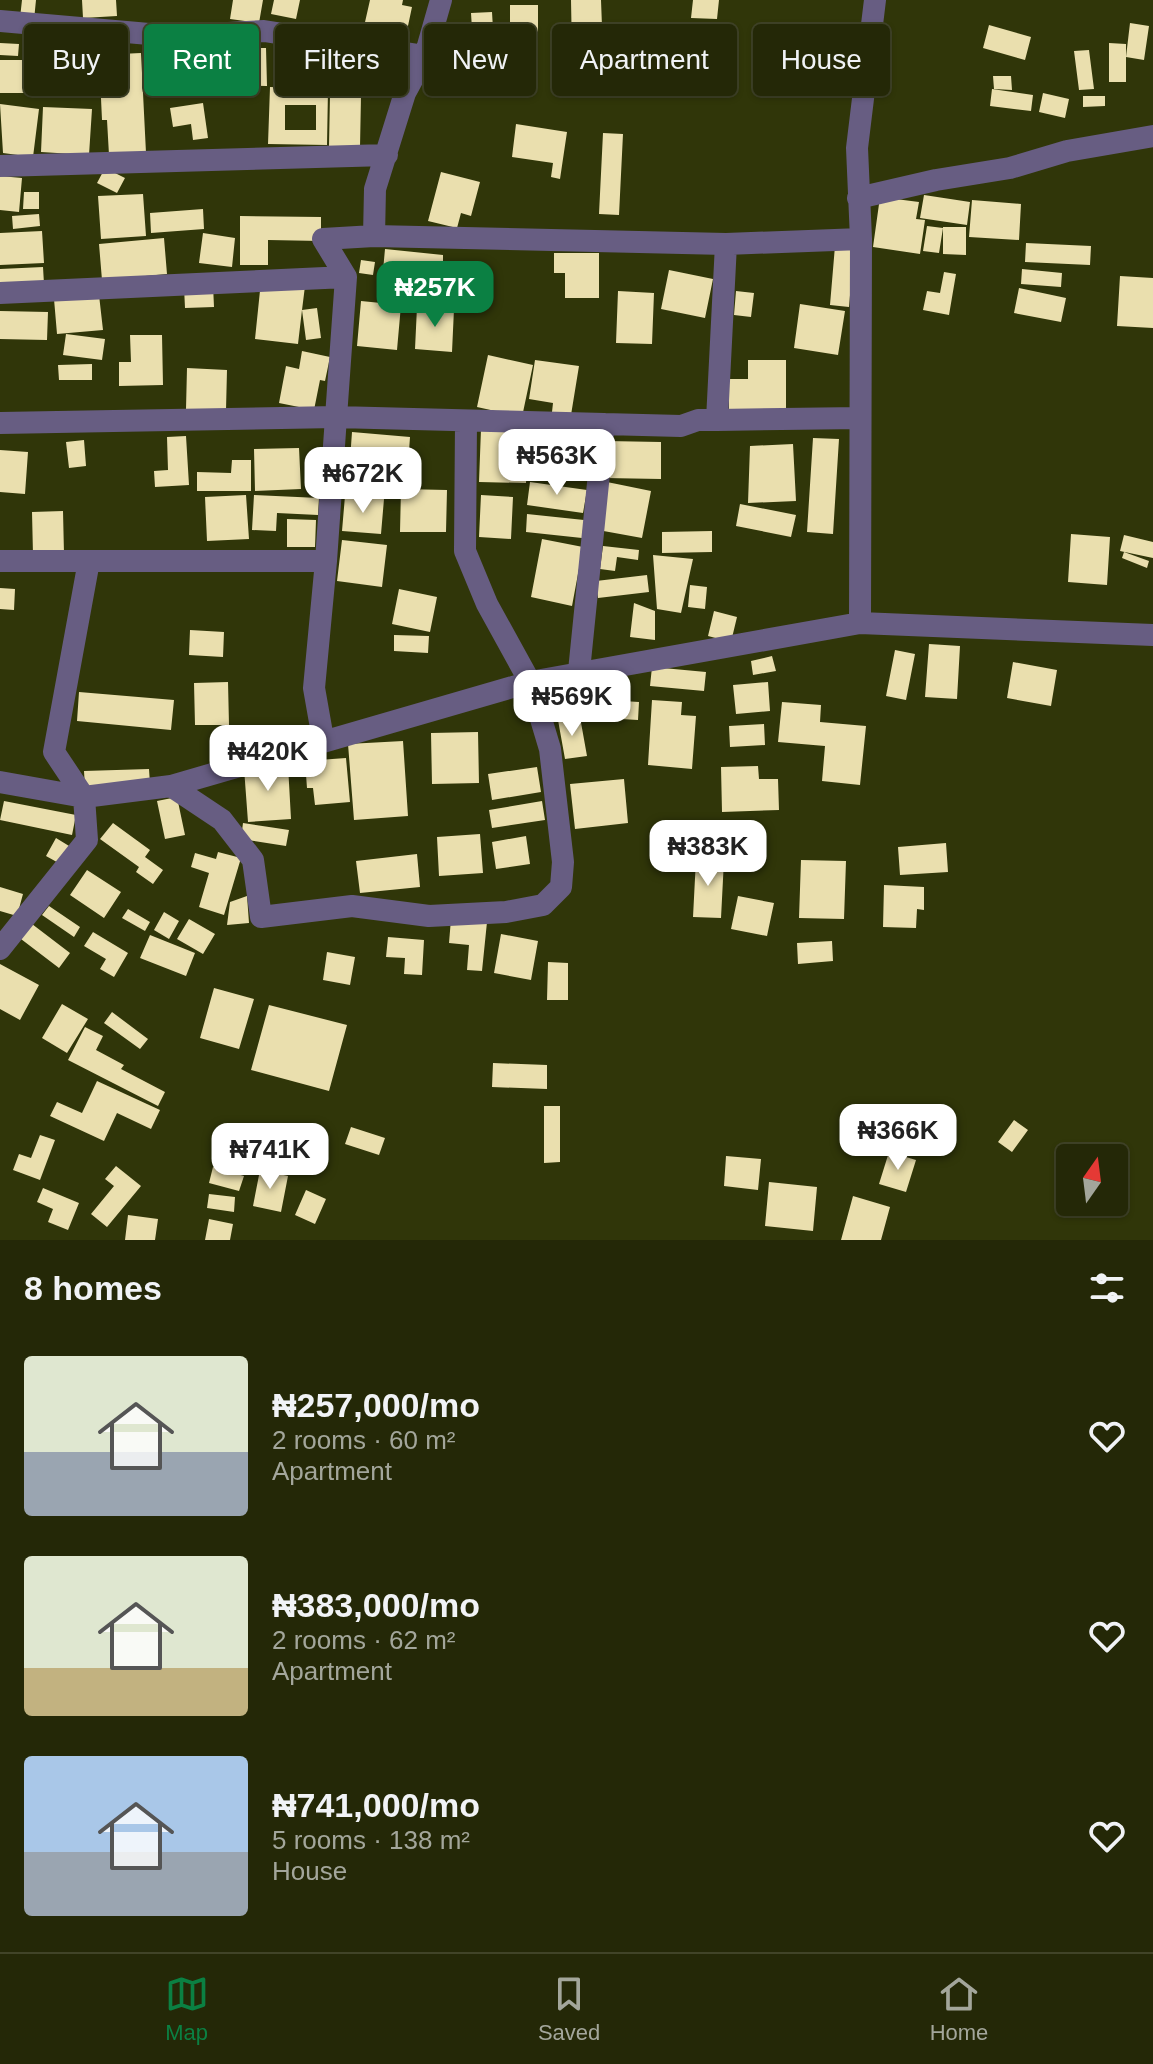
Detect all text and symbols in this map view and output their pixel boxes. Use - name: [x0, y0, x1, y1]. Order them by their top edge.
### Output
- chip: Buy: [24, 24, 128, 96]
- chip: Rent: [144, 24, 259, 96]
- chip: Filters: [275, 24, 408, 96]
- chip: New: [424, 24, 536, 96]
- chip: Apartment: [552, 24, 737, 96]
- chip: House: [753, 24, 890, 96]
- pin: ₦257K: [379, 261, 491, 329]
- text: ₦257K: [395, 272, 475, 302]
- pin: ₦563K: [501, 429, 613, 497]
- text: ₦563K: [517, 440, 597, 470]
- pin: ₦672K: [307, 447, 419, 515]
- text: ₦672K: [323, 458, 403, 488]
- pin: ₦569K: [516, 670, 628, 738]
- text: ₦569K: [532, 681, 612, 711]
- pin: ₦420K: [212, 725, 324, 793]
- text: ₦420K: [228, 736, 308, 766]
- pin: ₦383K: [652, 820, 764, 888]
- text: ₦383K: [668, 831, 748, 861]
- pin: ₦366K: [842, 1104, 954, 1172]
- text: ₦366K: [858, 1115, 938, 1145]
- pin: ₦741K: [214, 1123, 326, 1191]
- text: ₦741K: [230, 1134, 310, 1164]
- north arrow: [1056, 1144, 1128, 1216]
- map controls: [1056, 1144, 1128, 1216]
- icon: filters: [1085, 1266, 1129, 1310]
- text: 8 homes: [24, 1269, 162, 1307]
- text: ₦257,000/mo: [272, 1386, 480, 1424]
- icon: home: [88, 1388, 184, 1484]
- icon: heart: [1085, 1414, 1129, 1458]
- text: 2 rooms · 60 m²: [272, 1425, 456, 1455]
- text: Apartment: [272, 1456, 392, 1486]
- text: ₦383,000/mo: [272, 1586, 480, 1624]
- icon: home: [88, 1588, 184, 1684]
- icon: heart: [1085, 1614, 1129, 1658]
- text: 2 rooms · 62 m²: [272, 1625, 456, 1655]
- text: Apartment: [272, 1656, 392, 1686]
- text: ₦741,000/mo: [272, 1786, 480, 1824]
- icon: home: [88, 1788, 184, 1884]
- icon: heart: [1085, 1814, 1129, 1858]
- text: 5 rooms · 138 m²: [272, 1825, 470, 1855]
- text: House: [272, 1856, 347, 1886]
- tab: Map: [165, 1972, 209, 2046]
- tab: Saved: [538, 1972, 600, 2046]
- tab: Home: [930, 1972, 988, 2046]

